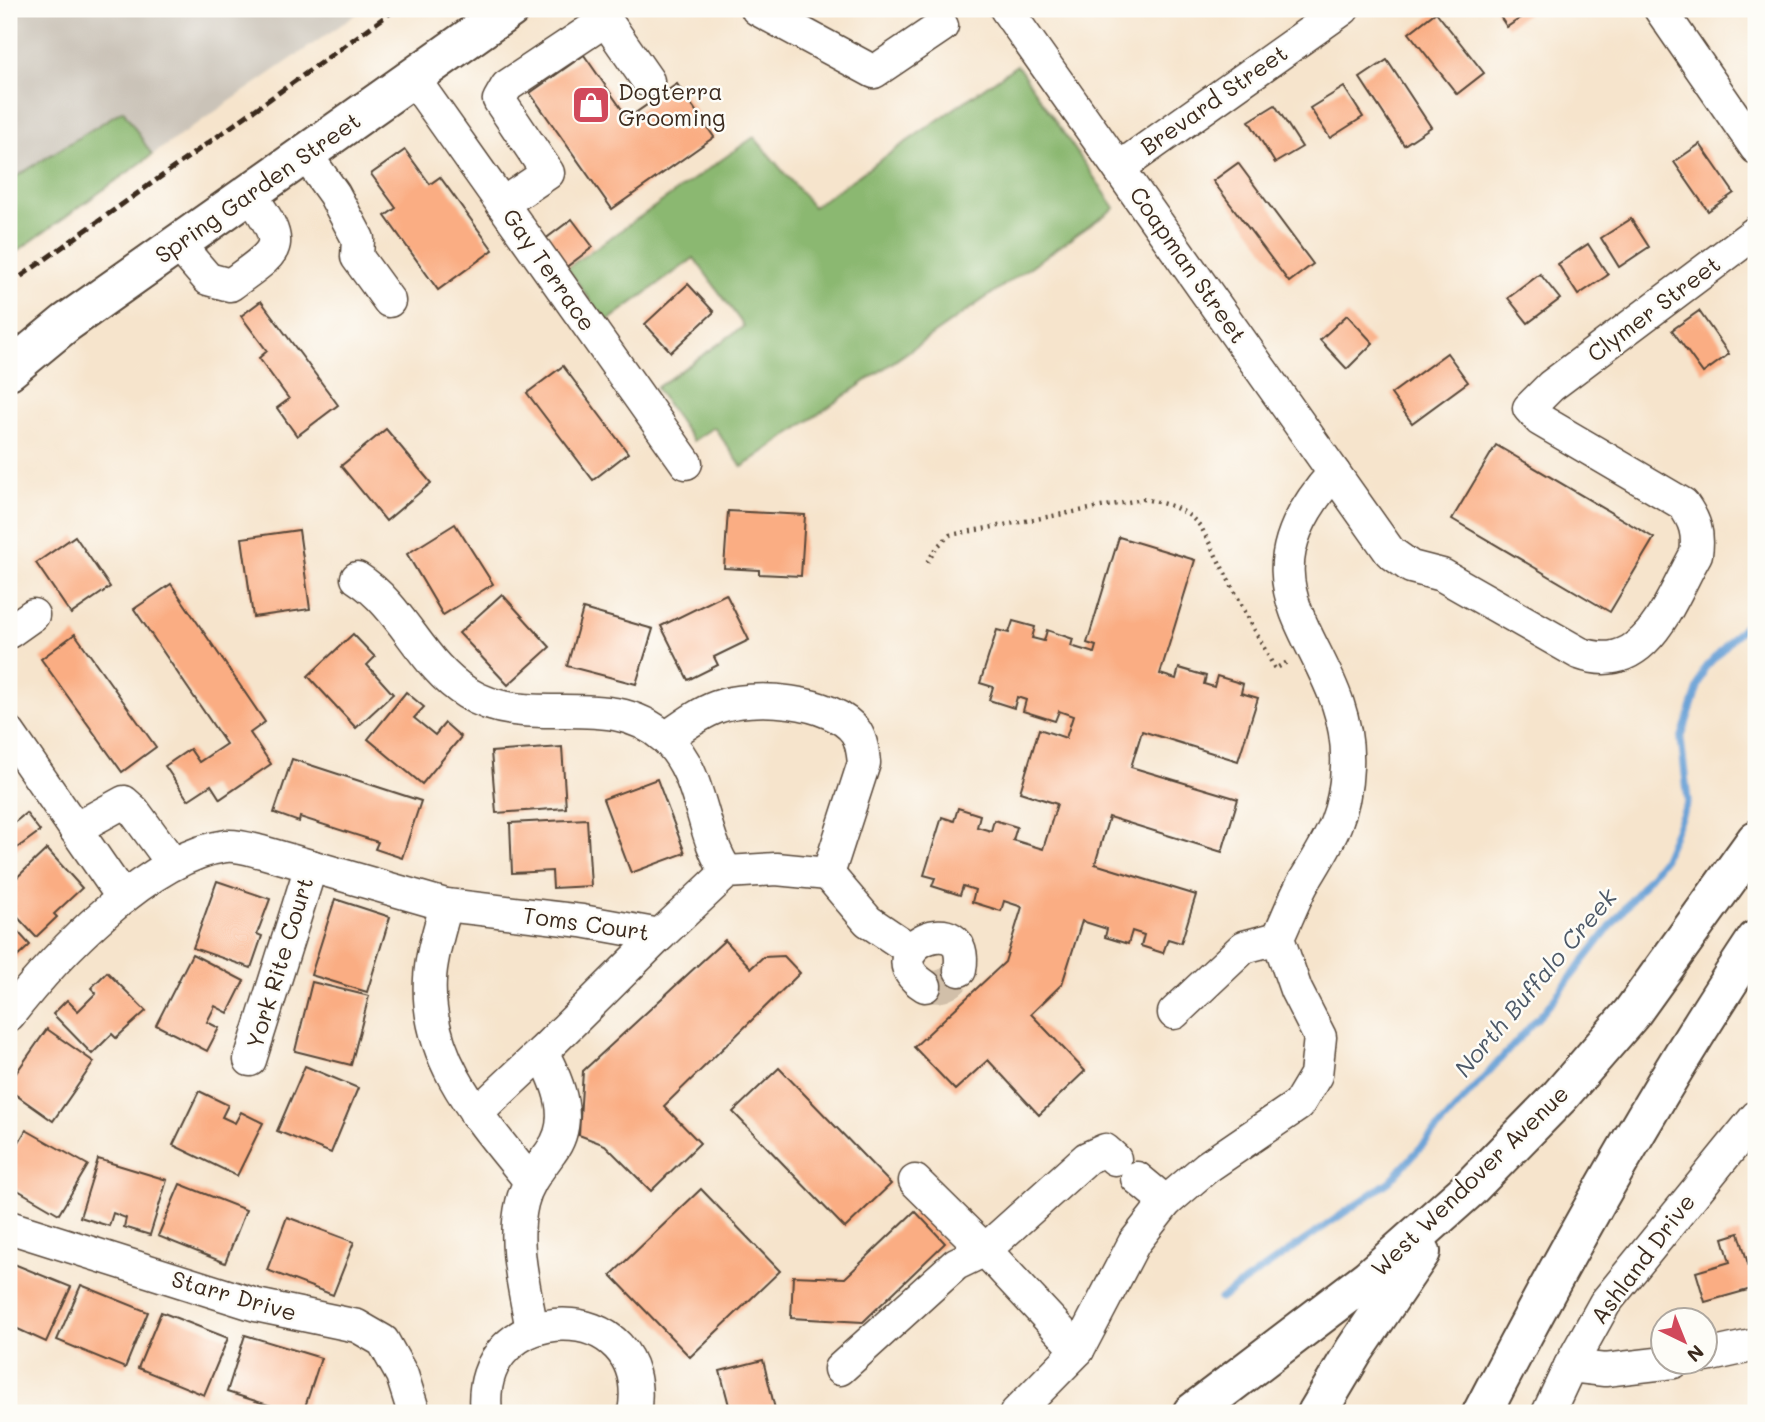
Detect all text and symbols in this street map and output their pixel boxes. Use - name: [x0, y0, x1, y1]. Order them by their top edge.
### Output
- street label: Brevard Street: [1134, 37, 1293, 161]
- place label: Dogterra Grooming: [618, 76, 725, 132]
- shop icon: Dogterra Grooming: [570, 84, 612, 126]
- street label: Spring Garden Street: [149, 105, 366, 270]
- street label: Coapman Street: [1124, 180, 1254, 349]
- street label: Gay Terrace: [497, 202, 603, 337]
- street label: Clymer Street: [1581, 248, 1726, 368]
- street label: York Rite Court: [239, 873, 319, 1052]
- water label: North Buffalo Creek: [1447, 880, 1624, 1083]
- street label: Toms Court: [521, 899, 651, 947]
- street label: West Wendover Avenue: [1364, 1078, 1574, 1283]
- street label: Ashland Drive: [1583, 1187, 1701, 1330]
- street label: Starr Drive: [168, 1263, 300, 1327]
- north arrow: [1650, 1306, 1720, 1376]
- text: N: [1682, 1340, 1710, 1368]

